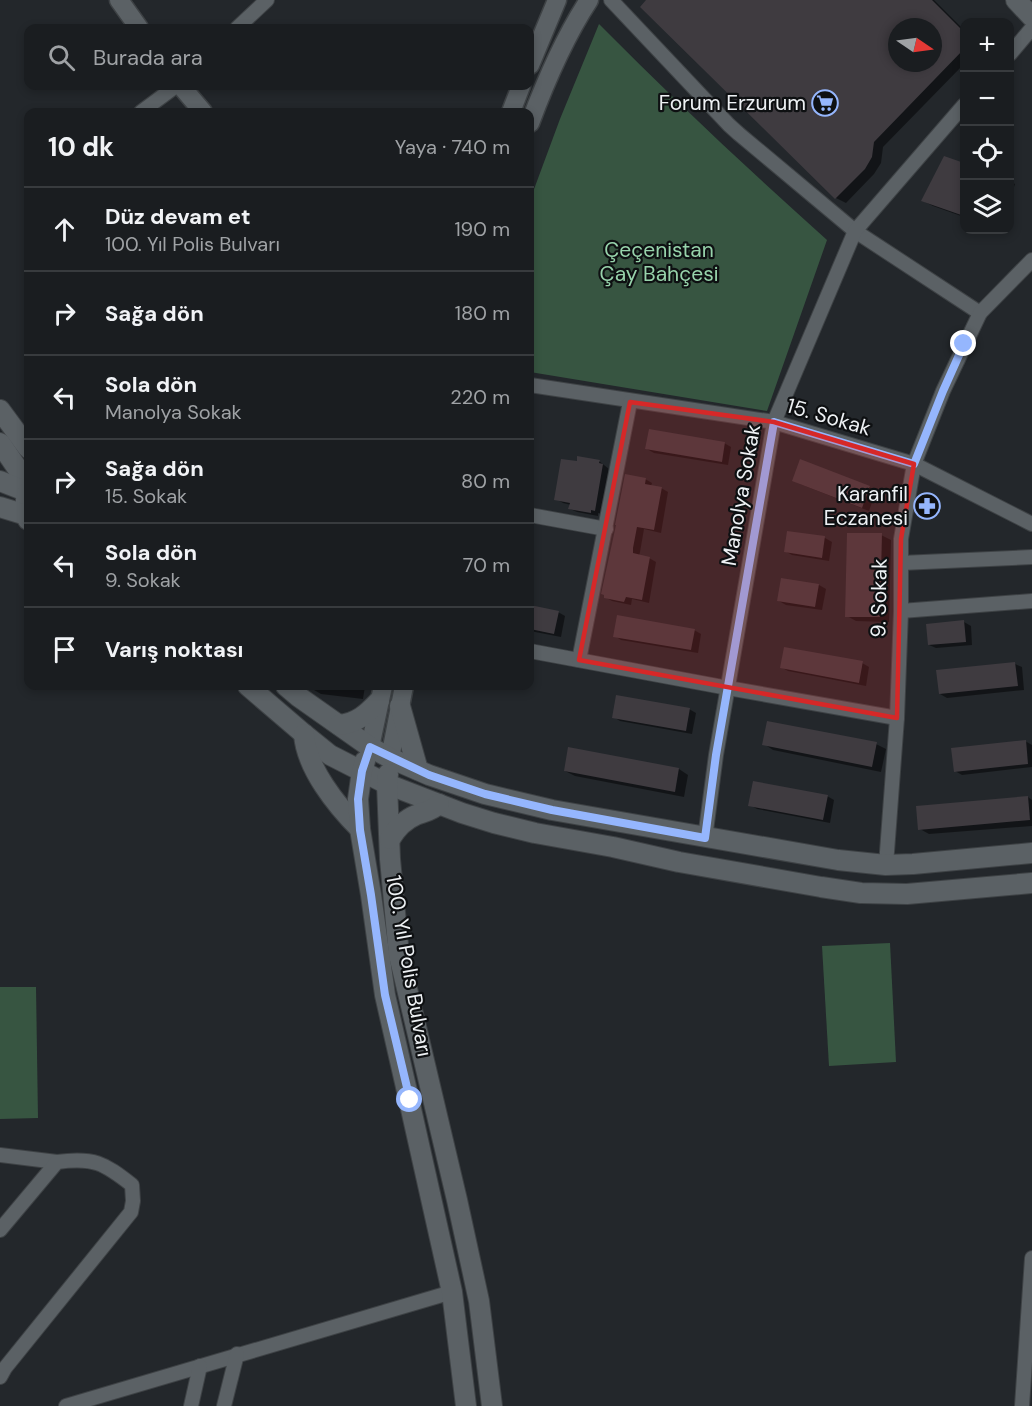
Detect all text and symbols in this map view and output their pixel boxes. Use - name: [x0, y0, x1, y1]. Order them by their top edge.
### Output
- north arrow: [888, 18, 942, 72]
- map controls: [960, 18, 1014, 234]
- button: +: [960, 18, 1014, 72]
- search box: [24, 24, 534, 90]
- icon: search: [45, 41, 78, 74]
- text: Burada ara: [93, 43, 203, 72]
- button: −: [960, 72, 1014, 126]
- supermarket icon: Forum Erzurum: [810, 88, 840, 118]
- place label: Forum Erzurum: [659, 89, 806, 117]
- button: locate: [960, 126, 1014, 180]
- text: 10 dk: [48, 130, 114, 164]
- text: Yaya · 740 m: [395, 134, 510, 160]
- button: layers: [960, 180, 1014, 234]
- text: Düz devam et: [105, 202, 250, 231]
- icon: ahead: [48, 213, 81, 246]
- text: 190 m: [454, 216, 510, 242]
- text: 100. Yıl Polis Bulvarı: [105, 231, 280, 257]
- park label: Çeçenistan Çay Bahçesi: [600, 236, 718, 288]
- icon: right: [48, 297, 81, 330]
- text: Sağa dön: [105, 299, 204, 328]
- text: 180 m: [455, 300, 510, 326]
- route end: [950, 330, 976, 356]
- text: Sola dön: [105, 370, 197, 399]
- icon: left: [48, 381, 81, 414]
- text: 220 m: [450, 384, 510, 410]
- street label: 15. Sokak: [784, 392, 875, 442]
- text: Manolya Sokak: [105, 399, 242, 425]
- street label: Manolya Sokak: [715, 422, 767, 568]
- text: Sağa dön: [105, 454, 204, 483]
- icon: right: [48, 465, 81, 498]
- text: 80 m: [461, 468, 510, 494]
- place label: Karanfil Eczanesi: [824, 480, 908, 532]
- text: 15. Sokak: [105, 483, 187, 509]
- pharmacy icon: Karanfil Eczanesi: [912, 491, 942, 521]
- text: Sola dön: [105, 538, 197, 567]
- icon: left: [48, 549, 81, 582]
- text: 70 m: [463, 552, 510, 578]
- street label: 9. Sokak: [864, 558, 894, 638]
- text: 9. Sokak: [105, 567, 181, 593]
- icon: arrive: [48, 633, 81, 666]
- text: Varış noktası: [105, 635, 243, 664]
- street label: 100. Yıl Polis Bulvarı: [379, 873, 439, 1059]
- route start: [396, 1086, 422, 1112]

